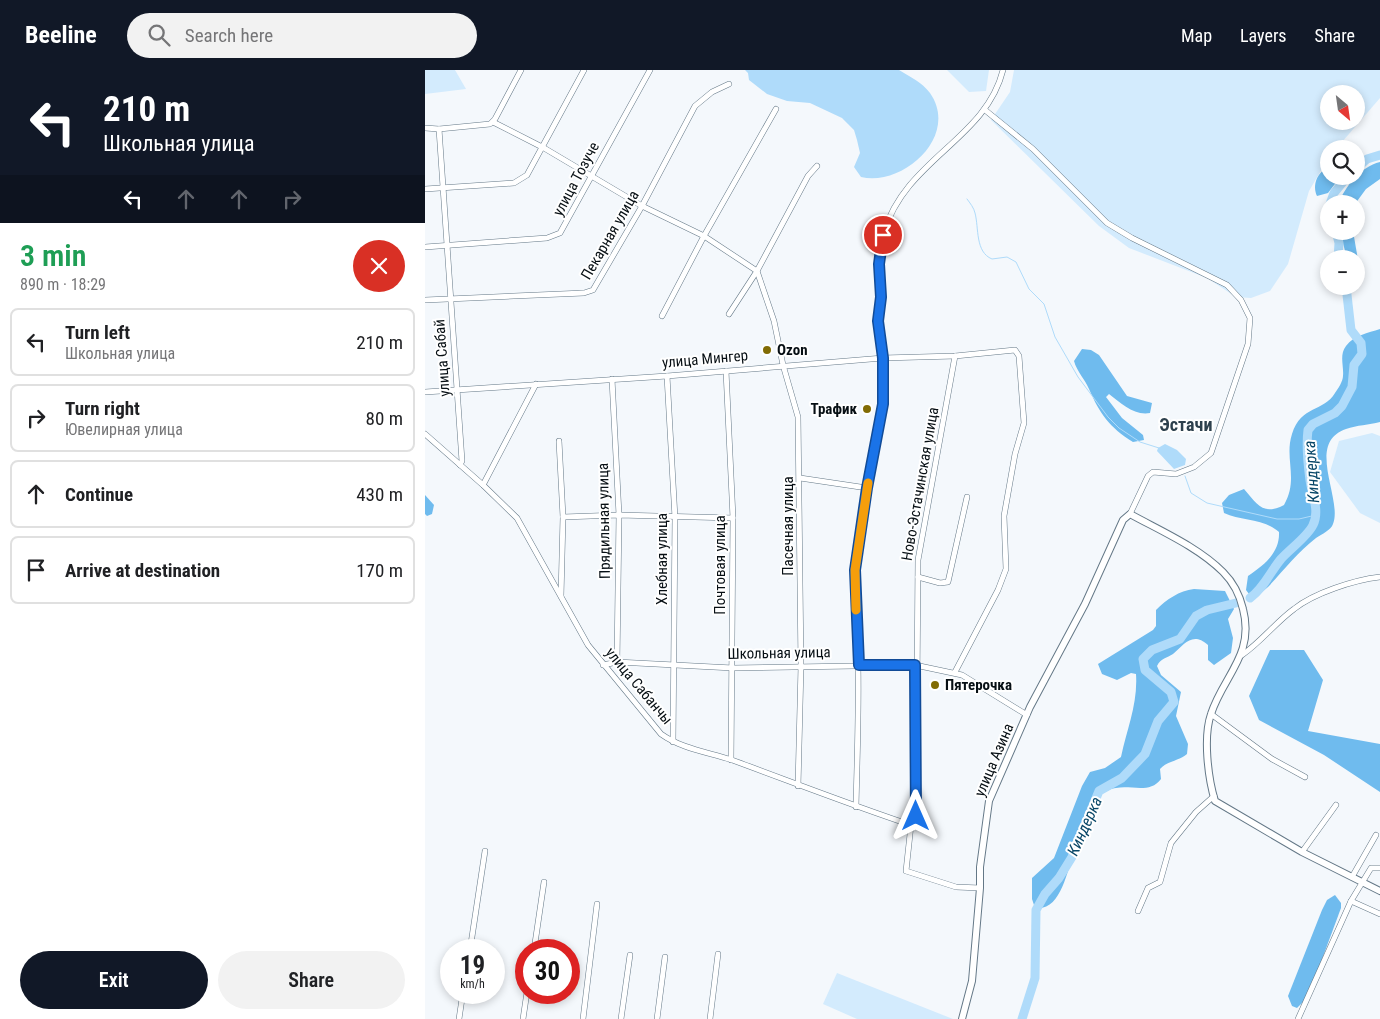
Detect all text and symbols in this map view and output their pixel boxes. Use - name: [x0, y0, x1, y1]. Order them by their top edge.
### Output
- search box: [127, 13, 477, 58]
- text: Beeline: [25, 21, 97, 49]
- icon: search: [145, 21, 173, 49]
- text: Search here: [185, 24, 273, 47]
- text: Map: [1181, 25, 1212, 46]
- text: Layers: [1240, 25, 1287, 46]
- text: Share: [1315, 25, 1355, 46]
- north arrow: [1320, 85, 1365, 130]
- map controls: [1320, 85, 1365, 295]
- text: 210 m: [103, 89, 190, 130]
- icon: left: [20, 90, 85, 155]
- text: Школьная улица: [103, 131, 255, 156]
- street label: улица Тозуче: [549, 139, 603, 219]
- button: search: [1320, 140, 1365, 185]
- icon: left: [119, 185, 147, 213]
- icon: ahead: [172, 185, 200, 213]
- icon: ahead: [225, 185, 253, 213]
- icon: right: [278, 185, 306, 213]
- street label: Пекарная улица: [577, 187, 643, 283]
- button: +: [1320, 195, 1365, 240]
- pin: [862, 214, 904, 256]
- icon: arrive: [869, 221, 897, 249]
- text: 3 min: [20, 238, 86, 273]
- button: close: [353, 240, 405, 292]
- button: −: [1320, 250, 1365, 295]
- text: 890 m · 18:29: [20, 275, 106, 294]
- street label: улица Сабай: [430, 319, 454, 397]
- text: Turn left: [65, 321, 130, 344]
- icon: left: [22, 328, 50, 356]
- text: 210 m: [356, 331, 403, 354]
- place label: Ozon: [777, 341, 808, 359]
- text: Школьная улица: [65, 344, 175, 363]
- marker: Ozon: [761, 344, 773, 356]
- street label: улица Мингер: [661, 346, 749, 372]
- text: Turn right: [65, 397, 140, 420]
- place label: Трафик: [810, 400, 857, 418]
- marker: Трафик: [861, 403, 873, 415]
- icon: right: [22, 404, 50, 432]
- street label: Ново-Эстачинская улица: [898, 406, 942, 562]
- text: 80 m: [366, 407, 403, 430]
- district label: Эстачи: [1160, 414, 1212, 435]
- text: Ювелирная улица: [65, 420, 183, 439]
- water label: Киндерка: [1300, 440, 1323, 504]
- street label: Прядильная улица: [594, 463, 614, 579]
- street label: Пасечная улица: [779, 476, 797, 576]
- icon: ahead: [22, 480, 50, 508]
- text: Continue: [65, 483, 133, 506]
- text: 430 m: [356, 483, 403, 506]
- street label: Хлебная улица: [653, 513, 671, 605]
- street label: Почтовая улица: [711, 515, 729, 615]
- icon: arrive: [22, 556, 50, 584]
- text: Arrive at destination: [65, 559, 220, 582]
- text: 170 m: [356, 559, 403, 582]
- street label: Школьная улица: [727, 643, 831, 663]
- street label: улица Сабанчы: [602, 644, 676, 728]
- place label: Пятерочка: [945, 676, 1012, 694]
- marker: Пятерочка: [929, 679, 941, 691]
- street label: улица Азина: [971, 721, 1017, 799]
- position arrow: [889, 789, 941, 841]
- water label: Киндерка: [1063, 794, 1106, 859]
- speed limit sign: 30: [515, 939, 580, 1004]
- button: Exit: [20, 951, 208, 1009]
- button: Share: [218, 951, 405, 1009]
- text: 19: [460, 951, 485, 980]
- text: km/h: [460, 977, 485, 991]

